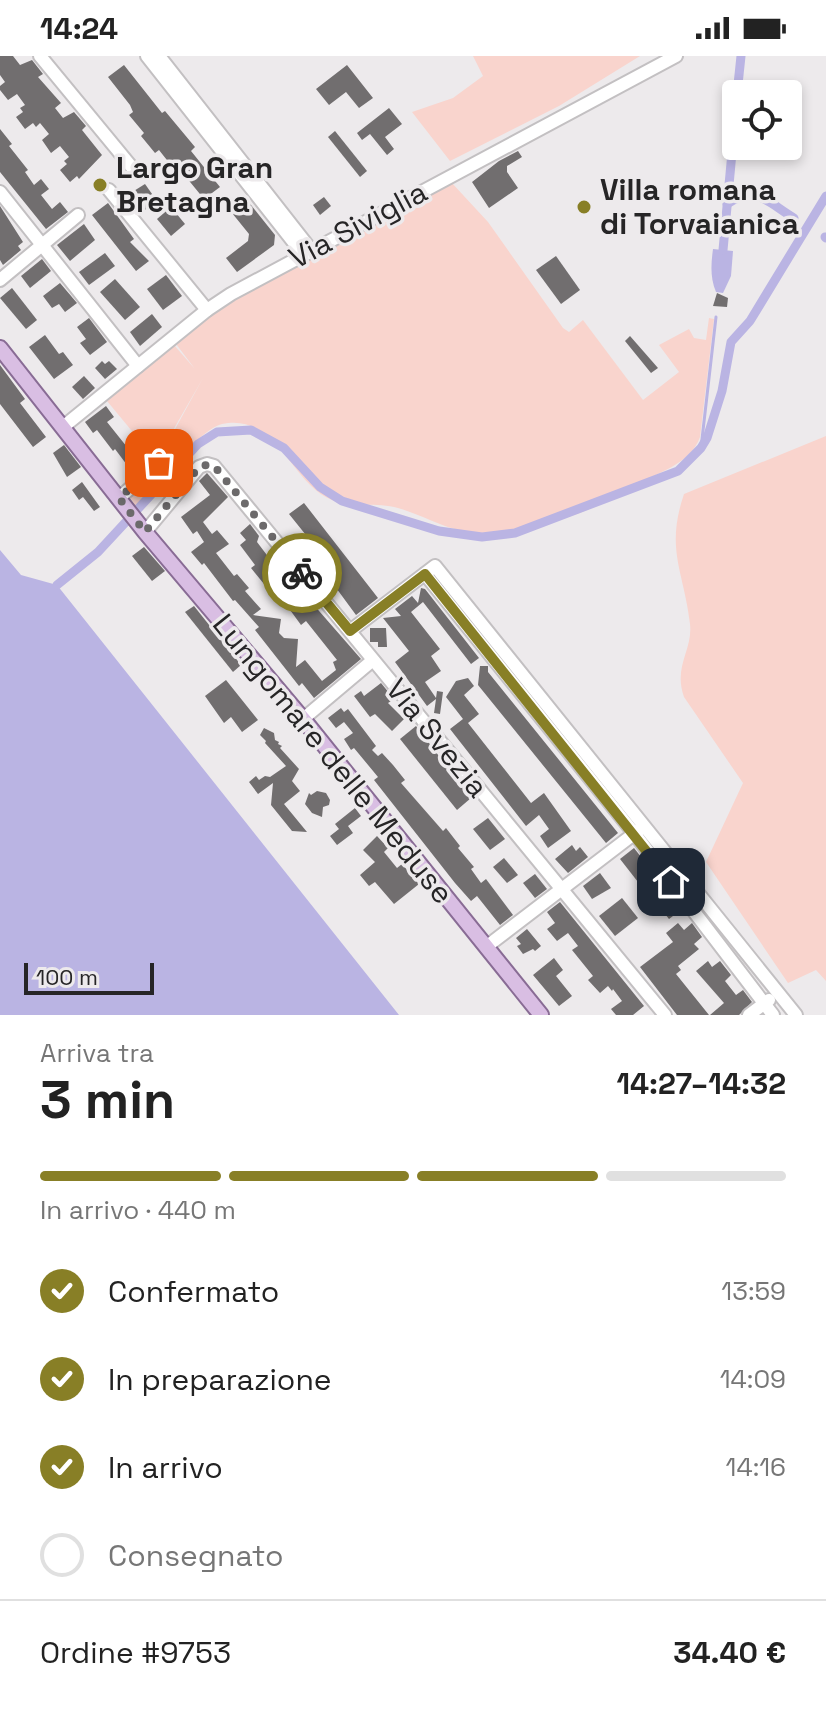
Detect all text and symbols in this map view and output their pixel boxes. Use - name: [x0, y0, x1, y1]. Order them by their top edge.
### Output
- text: 14:24: [40, 9, 118, 48]
- map controls: [722, 80, 802, 160]
- button: locate: [722, 80, 802, 160]
- place label: Largo Gran Bretagna: [116, 148, 273, 221]
- place label: Villa romana di Torvaianica: [600, 170, 799, 243]
- street label: Via Siviglia: [282, 172, 434, 277]
- marker: Largo Gran Bretagna: [91, 176, 109, 194]
- marker: Villa romana di Torvaianica: [575, 198, 593, 216]
- pin: [125, 429, 193, 497]
- icon: bag: [137, 441, 181, 485]
- courier: [262, 533, 342, 613]
- icon: bike: [280, 551, 324, 595]
- street label: Lungomare delle Meduse: [204, 606, 463, 912]
- street label: Via Svezia: [377, 670, 497, 805]
- pin: [637, 848, 705, 916]
- icon: home: [649, 860, 693, 904]
- scale bar: [24, 959, 154, 995]
- text: 100 m: [36, 963, 98, 991]
- text: Arriva tra: [40, 1036, 154, 1070]
- text: 14:27–14:32: [616, 1064, 786, 1103]
- text: 3 min: [40, 1067, 175, 1133]
- text: In arrivo · 440 m: [40, 1193, 236, 1227]
- icon: check: [40, 1269, 84, 1313]
- text: Confermato: [108, 1272, 279, 1311]
- text: 13:59: [721, 1274, 786, 1308]
- icon: check: [40, 1357, 84, 1401]
- text: In preparazione: [108, 1360, 332, 1399]
- text: 14:09: [720, 1362, 786, 1396]
- icon: check: [40, 1445, 84, 1489]
- text: In arrivo: [108, 1448, 223, 1487]
- text: 14:16: [726, 1450, 786, 1484]
- text: Consegnato: [108, 1536, 284, 1575]
- text: Ordine #9753: [40, 1633, 231, 1672]
- text: 34.40 €: [673, 1633, 786, 1672]

